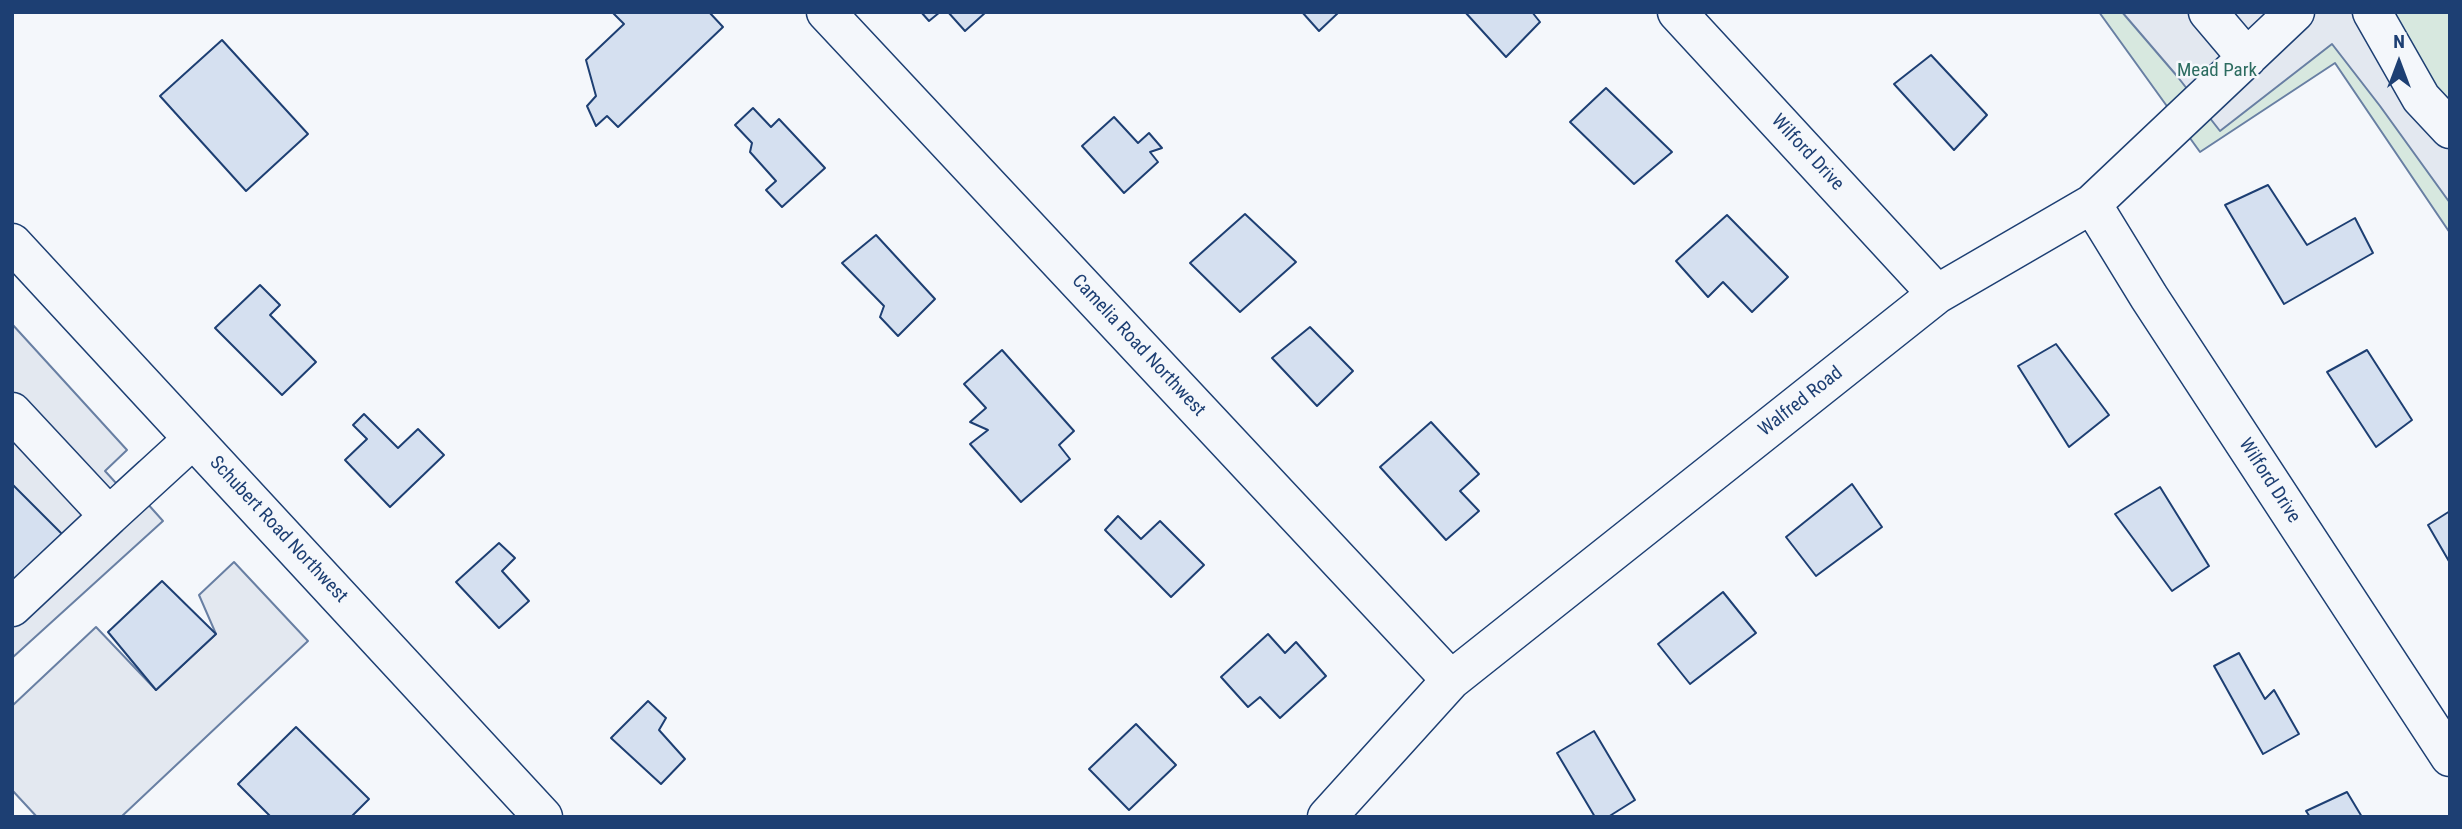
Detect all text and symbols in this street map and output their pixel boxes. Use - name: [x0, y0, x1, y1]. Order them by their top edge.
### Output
- north arrow: [2364, 28, 2434, 98]
- text: N: [2393, 30, 2405, 53]
- park label: Mead Park: [2177, 60, 2257, 82]
- street label: Wilford Drive: [1766, 110, 1848, 196]
- street label: Camelia Road Northwest: [1066, 270, 1210, 422]
- street label: Walfred Road: [1755, 362, 1847, 442]
- street label: Wilford Drive: [2233, 435, 2305, 527]
- street label: Schubert Road Northwest: [204, 452, 352, 608]

